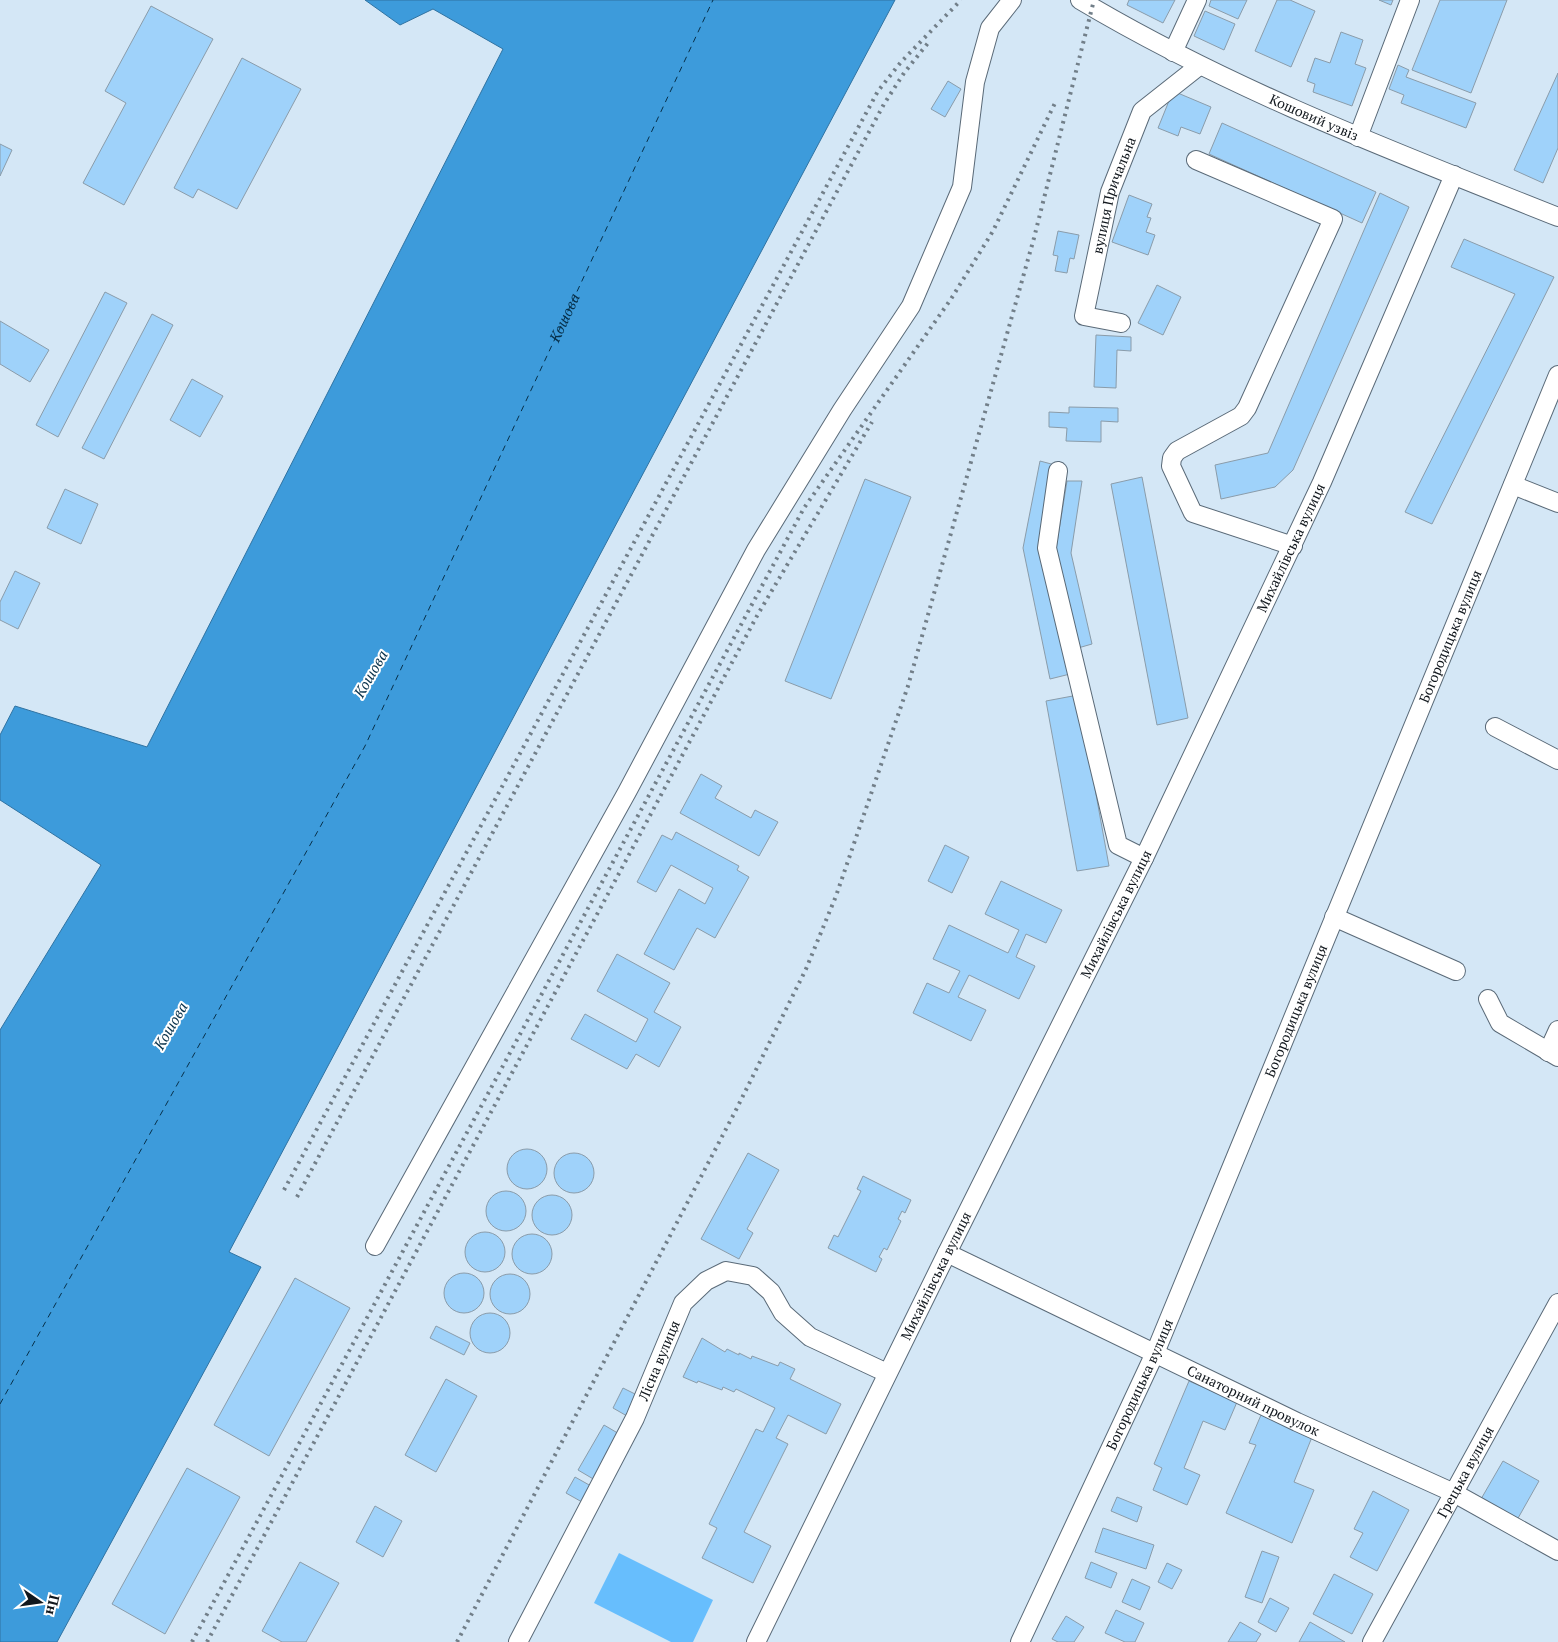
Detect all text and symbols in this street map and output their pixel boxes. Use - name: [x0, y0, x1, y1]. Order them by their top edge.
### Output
- street label: Кошовий узвіз: [1266, 89, 1362, 145]
- street label: вулиця Причальна: [1087, 134, 1140, 256]
- water label: Кошова: [544, 290, 584, 346]
- street label: Михайлівська вулиця: [1252, 480, 1329, 615]
- street label: Богородицька вулиця: [1414, 567, 1486, 706]
- water label: Кошова: [348, 646, 392, 702]
- street label: Михайлівська вулиця: [1076, 847, 1155, 981]
- street label: Богородицька вулиця: [1260, 941, 1331, 1080]
- water label: Кошова: [148, 998, 192, 1054]
- street label: Михайлівська вулиця: [896, 1208, 975, 1343]
- street label: Богородицька вулиця: [1101, 1316, 1177, 1453]
- street label: Лісна вулиця: [633, 1317, 684, 1404]
- street label: Санаторний провулок: [1184, 1360, 1323, 1440]
- street label: Грецька вулиця: [1432, 1422, 1498, 1521]
- north arrow: [15, 1577, 65, 1627]
- text: Пн: [42, 1593, 65, 1617]

